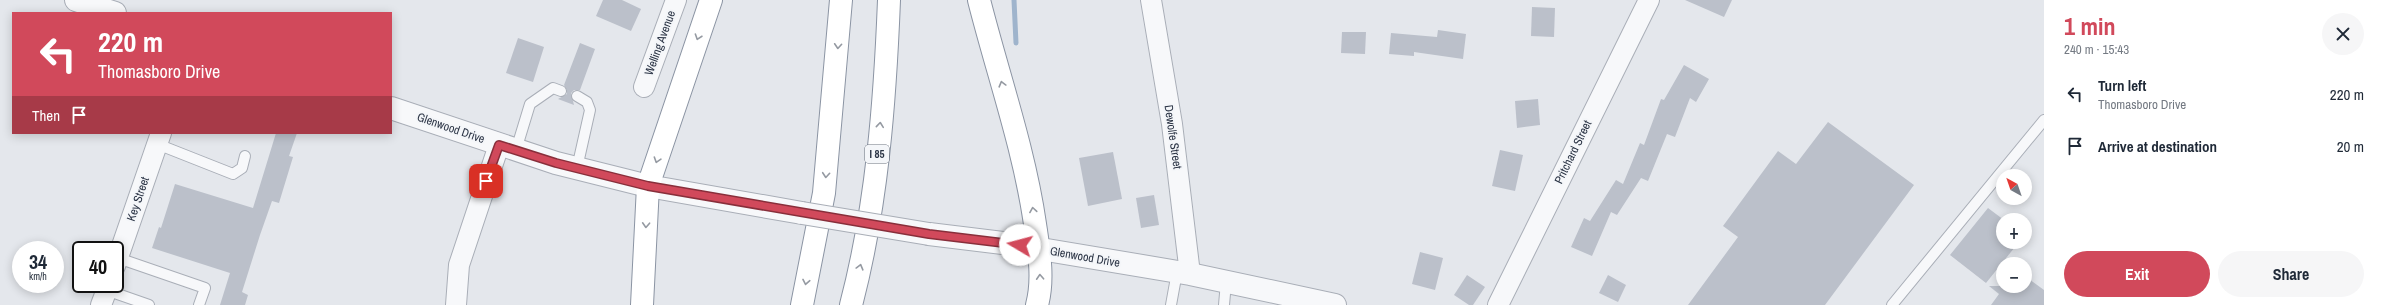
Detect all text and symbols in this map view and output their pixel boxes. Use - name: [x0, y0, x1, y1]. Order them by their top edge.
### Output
- street label: Welling Avenue: [641, 8, 679, 78]
- text: 1 min: [2064, 10, 2115, 42]
- button: close: [2322, 13, 2364, 55]
- text: 220 m: [98, 23, 163, 61]
- icon: left: [32, 28, 84, 80]
- one-way arrow: [695, 33, 703, 40]
- text: 240 m · 15:43: [2064, 41, 2129, 58]
- one-way arrow: [833, 43, 842, 49]
- text: Thomasboro Drive: [98, 59, 220, 84]
- text: Turn left: [2098, 75, 2146, 96]
- one-way arrow: [998, 81, 1007, 88]
- icon: left: [2064, 83, 2086, 105]
- text: 220 m: [2330, 84, 2364, 105]
- text: Thomasboro Drive: [2098, 96, 2186, 113]
- icon: arrive: [68, 104, 90, 126]
- street label: Dewolfe Street: [1161, 104, 1185, 170]
- text: Then: [32, 105, 60, 126]
- street label: Glenwood Drive: [415, 109, 487, 147]
- street label: Pritchard Street: [1551, 117, 1595, 186]
- one-way arrow: [876, 122, 885, 128]
- icon: arrive: [2064, 135, 2086, 157]
- text: Arrive at destination: [2098, 136, 2217, 157]
- text: 20 m: [2337, 136, 2364, 157]
- road number: I 85: [865, 145, 889, 163]
- one-way arrow: [653, 157, 662, 164]
- pin: [469, 164, 503, 198]
- north arrow: [1996, 169, 2032, 205]
- map controls: [1996, 169, 2032, 293]
- icon: arrive: [475, 170, 497, 192]
- one-way arrow: [821, 172, 830, 178]
- street label: Key Street: [123, 174, 153, 223]
- one-way arrow: [1029, 207, 1038, 213]
- button: +: [1996, 213, 2032, 249]
- one-way arrow: [642, 222, 651, 228]
- position arrow: [999, 224, 1041, 266]
- speed limit sign: 40: [72, 241, 124, 293]
- street label: Glenwood Drive: [1049, 243, 1121, 271]
- text: 34: [29, 248, 47, 275]
- button: Exit: [2064, 251, 2210, 297]
- button: Share: [2218, 251, 2364, 297]
- button: −: [1996, 257, 2032, 293]
- one-way arrow: [856, 264, 864, 271]
- text: km/h: [29, 270, 47, 283]
- one-way arrow: [1036, 274, 1045, 280]
- one-way arrow: [803, 279, 811, 285]

